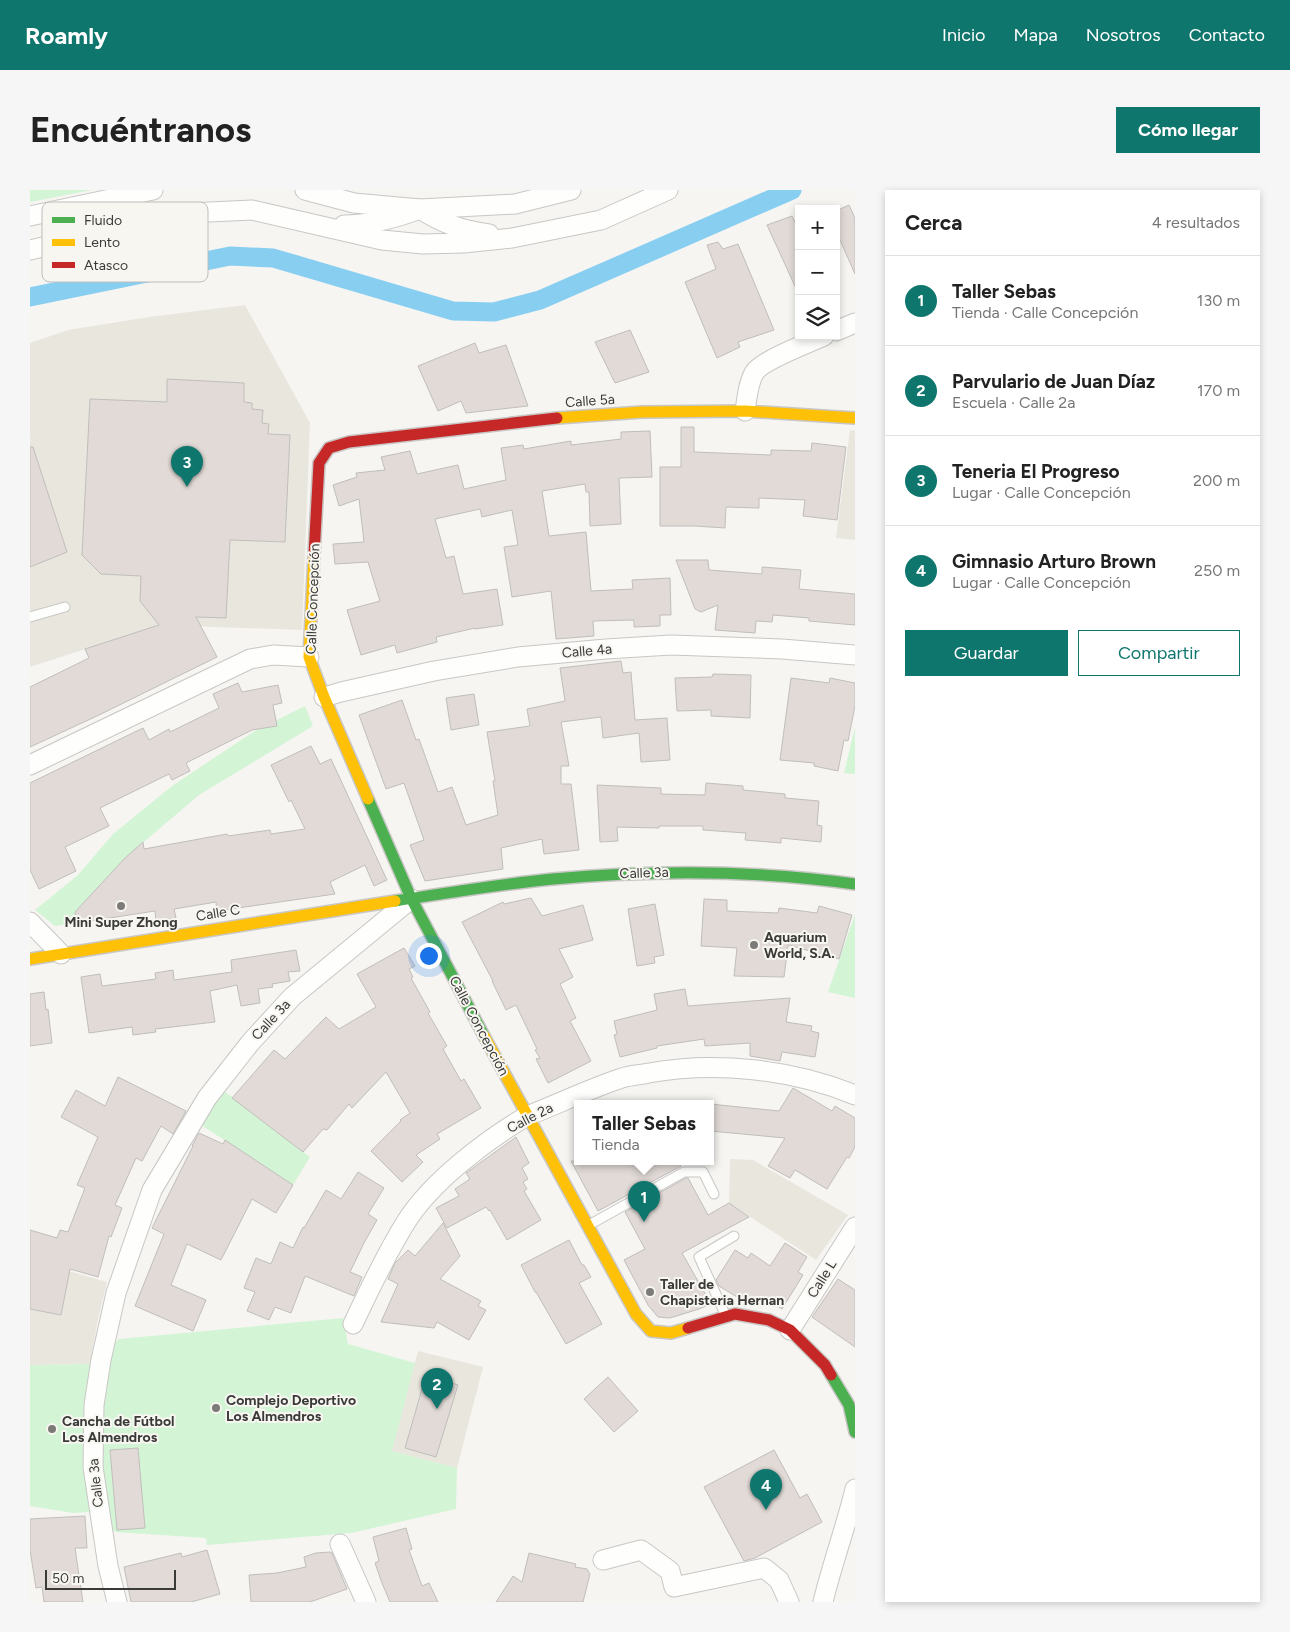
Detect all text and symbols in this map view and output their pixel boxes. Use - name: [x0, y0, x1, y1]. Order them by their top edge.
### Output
- text: Roamly: [25, 21, 108, 50]
- text: Inicio: [942, 24, 986, 46]
- text: Mapa: [1014, 24, 1058, 46]
- text: Nosotros: [1086, 24, 1161, 46]
- text: Contacto: [1189, 24, 1265, 46]
- button: Cómo llegar: [1116, 107, 1260, 153]
- text: Encuéntranos: [30, 109, 251, 151]
- legend: [42, 202, 208, 282]
- map controls: [795, 205, 840, 340]
- button: +: [795, 205, 840, 250]
- text: Cerca: [905, 210, 962, 235]
- text: Fluido: [84, 212, 122, 229]
- text: 4 resultados: [1152, 213, 1240, 232]
- text: Lento: [84, 234, 120, 251]
- button: −: [795, 250, 840, 295]
- text: Atasco: [84, 257, 128, 274]
- text: Taller Sebas: [952, 280, 1056, 303]
- text: 1: [918, 291, 924, 310]
- text: 130 m: [1197, 291, 1240, 310]
- button: layers: [795, 295, 840, 340]
- text: Tienda · Calle Concepción: [952, 303, 1138, 322]
- text: Parvulario de Juan Díaz: [952, 370, 1155, 393]
- text: 2: [916, 381, 926, 400]
- text: 170 m: [1197, 381, 1240, 400]
- street label: Calle 5a: [565, 391, 615, 411]
- text: Escuela · Calle 2a: [952, 393, 1075, 412]
- pin: 3: [171, 446, 203, 487]
- text: Teneria El Progreso: [952, 460, 1120, 483]
- text: 3: [917, 471, 925, 490]
- text: 200 m: [1193, 471, 1240, 490]
- text: Lugar · Calle Concepción: [952, 483, 1131, 502]
- street label: Calle Concepción: [303, 543, 323, 655]
- text: Gimnasio Arturo Brown: [952, 550, 1156, 573]
- text: 4: [916, 561, 926, 580]
- text: 250 m: [1194, 561, 1240, 580]
- text: Lugar · Calle Concepción: [952, 573, 1131, 592]
- button: Guardar: [905, 630, 1068, 676]
- button: Compartir: [1078, 630, 1240, 676]
- street label: Calle 4a: [561, 640, 613, 662]
- street label: Calle 3a: [619, 864, 669, 882]
- marker: Mini Super Zhong: [115, 900, 127, 912]
- street label: Calle C: [195, 901, 241, 925]
- place label: Mini Super Zhong: [64, 914, 178, 931]
- place label: Aquarium World, S.A.: [764, 929, 835, 962]
- marker: Aquarium World, S.A.: [748, 939, 760, 951]
- your location: [416, 943, 442, 969]
- street label: Calle Concepción: [445, 973, 513, 1079]
- street label: Calle 3a: [248, 996, 294, 1044]
- street label: Calle 2a: [504, 1099, 556, 1137]
- popup: [574, 1100, 714, 1165]
- text: Taller Sebas: [592, 1112, 696, 1135]
- text: Tienda: [592, 1135, 640, 1154]
- pin: 1: [628, 1181, 660, 1222]
- street label: Calle L: [804, 1256, 841, 1301]
- place label: Taller de Chapisteria Hernan: [660, 1276, 784, 1309]
- marker: Taller de Chapisteria Hernan: [644, 1286, 656, 1298]
- pin: 2: [421, 1368, 453, 1409]
- place label: Complejo Deportivo Los Almendros: [226, 1392, 356, 1425]
- marker: Complejo Deportivo Los Almendros: [210, 1402, 222, 1414]
- place label: Cancha de Fútbol Los Almendros: [62, 1413, 175, 1446]
- marker: Cancha de Fútbol Los Almendros: [46, 1423, 58, 1435]
- street label: Calle 3a: [85, 1458, 107, 1508]
- pin: 4: [750, 1469, 782, 1510]
- scale bar: [45, 1567, 176, 1590]
- text: 50 m: [52, 1570, 84, 1587]

